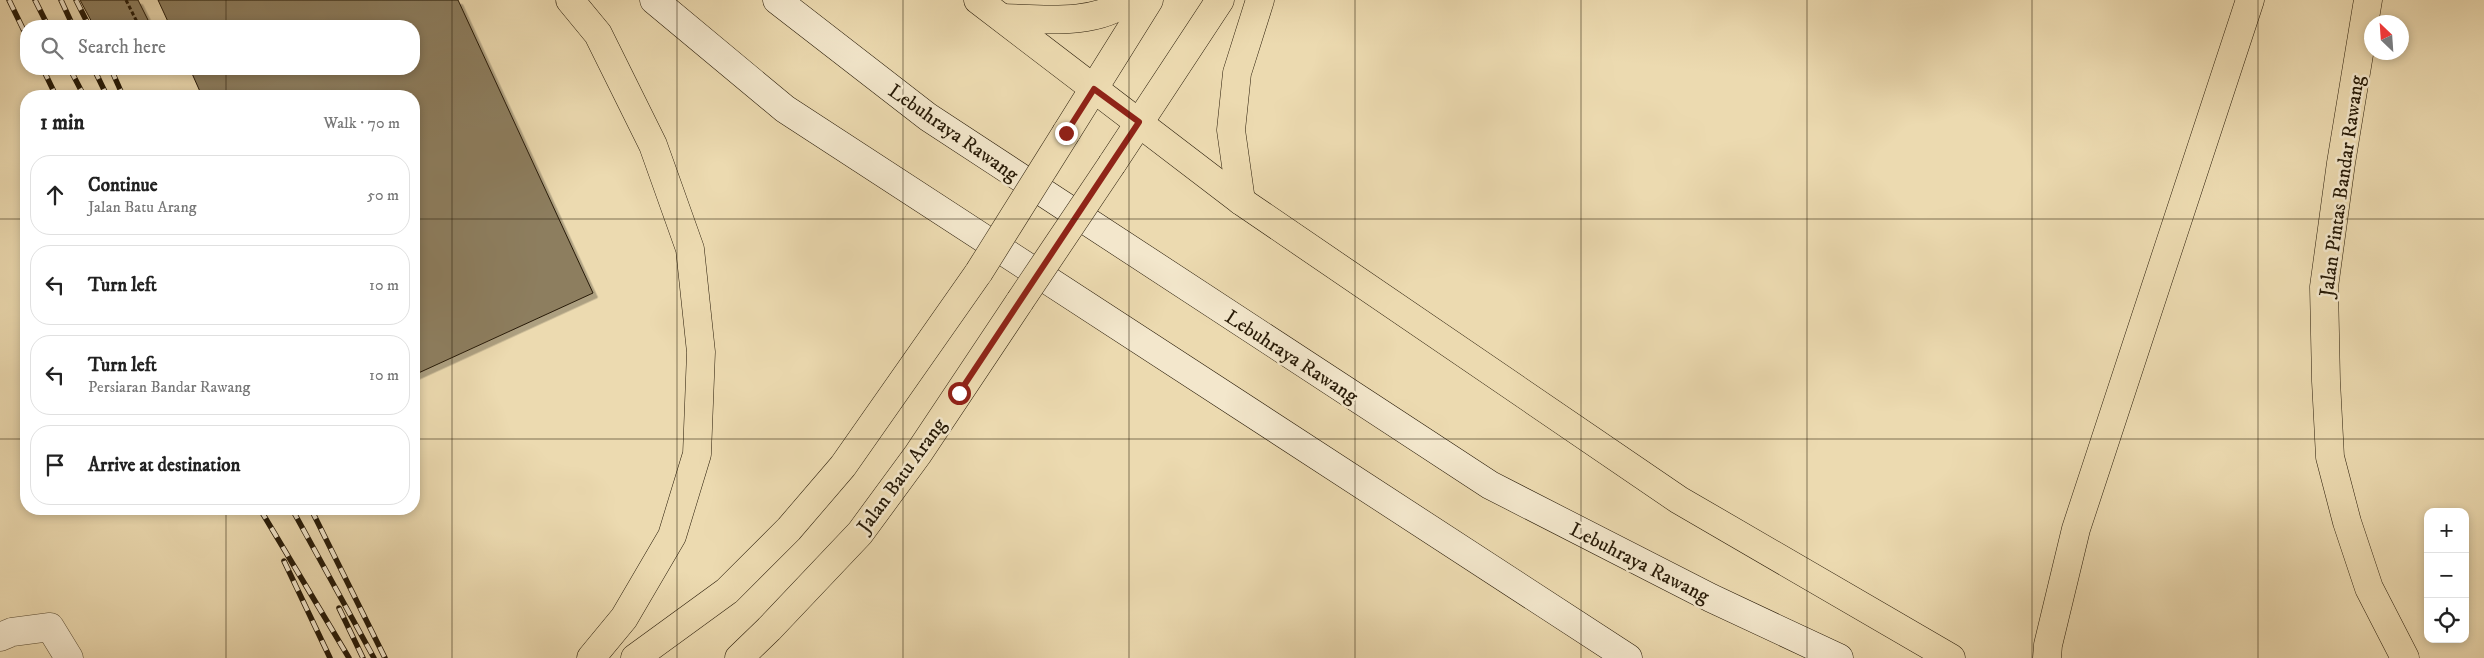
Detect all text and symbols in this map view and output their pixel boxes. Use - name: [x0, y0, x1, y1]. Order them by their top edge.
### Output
- north arrow: [2364, 15, 2409, 60]
- search box: [20, 20, 420, 75]
- icon: search: [38, 34, 66, 62]
- text: Search here: [78, 36, 166, 59]
- street label: Jalan Pintas Bandar Rawang: [2314, 74, 2370, 300]
- street label: Lebuhraya Rawang: [883, 79, 1023, 188]
- text: 1 min: [40, 110, 84, 136]
- text: Walk · 70 m: [324, 113, 400, 133]
- route end: [1055, 122, 1078, 145]
- text: Continue: [88, 174, 158, 197]
- icon: ahead: [41, 181, 69, 209]
- text: 50 m: [367, 185, 399, 205]
- text: Jalan Batu Arang: [88, 197, 197, 217]
- icon: left: [41, 271, 69, 299]
- text: Turn left: [88, 274, 157, 297]
- text: 10 m: [369, 275, 399, 295]
- street label: Lebuhraya Rawang: [1220, 305, 1363, 410]
- text: Turn left: [88, 354, 157, 377]
- icon: left: [41, 361, 69, 389]
- text: 10 m: [369, 365, 399, 385]
- text: Persiaran Bandar Rawang: [88, 377, 250, 397]
- route start: [948, 382, 971, 405]
- street label: Jalan Batu Arang: [851, 413, 952, 540]
- icon: arrive: [41, 451, 69, 479]
- text: Arrive at destination: [88, 454, 240, 477]
- map controls: [2424, 508, 2469, 643]
- button: +: [2424, 508, 2469, 553]
- street label: Lebuhraya Rawang: [1565, 517, 1714, 609]
- button: −: [2424, 553, 2469, 598]
- button: locate: [2424, 598, 2469, 643]

